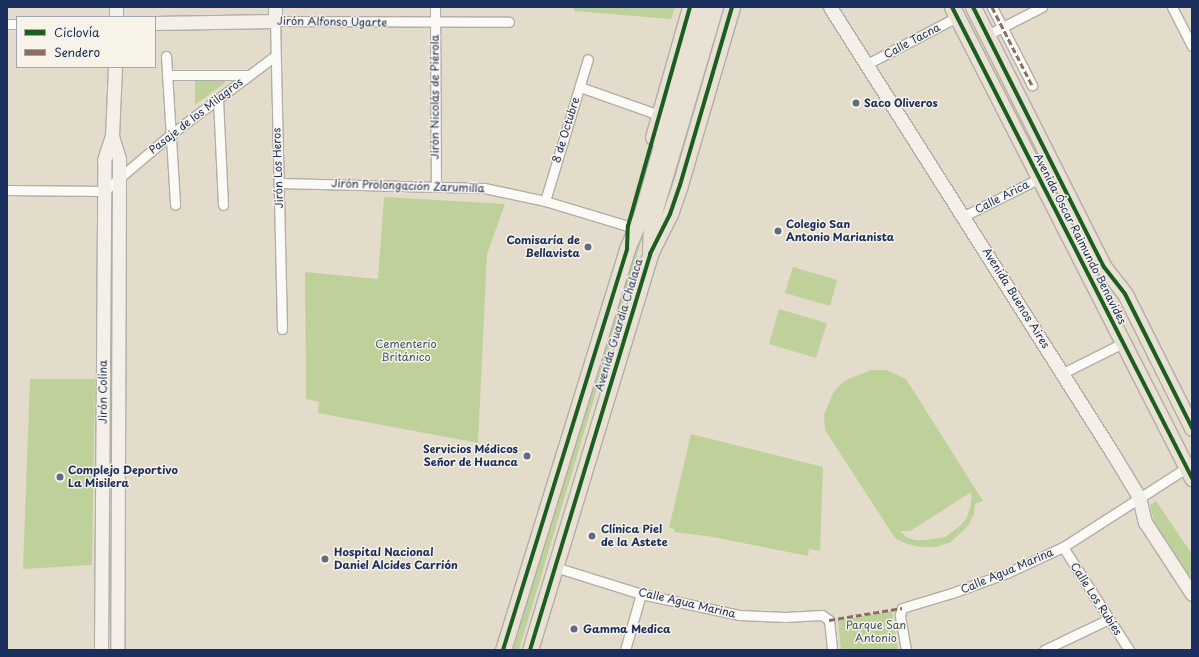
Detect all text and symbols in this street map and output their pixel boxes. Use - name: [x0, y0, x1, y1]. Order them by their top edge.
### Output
- street label: Jirón Alfonso Ugarte: [277, 14, 387, 30]
- legend: [16, 16, 156, 68]
- street label: Calle Tacna: [881, 21, 943, 61]
- text: Ciclovía: [54, 23, 100, 41]
- street label: Jirón Nicolás de Piérola: [428, 34, 442, 160]
- text: Sendero: [54, 43, 100, 61]
- street label: Pasaje de los Milagros: [146, 75, 246, 157]
- street label: 8 de Octubre: [550, 95, 582, 165]
- place label: Saco Oliveros: [864, 96, 939, 110]
- marker: Saco Oliveros: [851, 98, 861, 108]
- street label: Jirón Los Heros: [270, 127, 286, 209]
- street label: Avenida Óscar Raimundo Benavides: [1031, 152, 1129, 326]
- street label: Jirón Prolongación Zarumilla: [332, 177, 484, 195]
- street label: Calle Arica: [972, 178, 1032, 216]
- place label: Colegio San Antonio Marianista: [786, 218, 895, 244]
- marker: Colegio San Antonio Marianista: [773, 226, 783, 236]
- place label: Comisaría de Bellavista: [506, 234, 580, 260]
- marker: Comisaría de Bellavista: [583, 242, 593, 252]
- street label: Avenida Buenos Aires: [980, 246, 1052, 350]
- street label: Avenida Guardia Chalaca: [593, 258, 645, 392]
- park label: Cementerio Británico: [375, 338, 437, 364]
- street label: Jirón Colina: [96, 360, 110, 424]
- place label: Servicios Médicos Señor de Huanca: [422, 443, 518, 469]
- marker: Servicios Médicos Señor de Huanca: [521, 450, 533, 462]
- place label: Complejo Deportivo La Misilera: [68, 464, 178, 490]
- marker: Complejo Deportivo La Misilera: [55, 472, 65, 482]
- place label: Clínica Piel de la Astete: [601, 523, 668, 549]
- marker: Clínica Piel de la Astete: [586, 530, 598, 542]
- street label: Calle Agua Marina: [959, 545, 1055, 597]
- place label: Hospital Nacional Daniel Alcides Carrión: [334, 546, 459, 572]
- marker: Hospital Nacional Daniel Alcides Carrión: [319, 553, 331, 565]
- street label: Calle Los Rubíes: [1067, 560, 1125, 638]
- street label: Calle Agua Marina: [637, 585, 737, 621]
- park label: Parque San Antonio: [846, 619, 906, 645]
- place label: Gamma Medica: [583, 622, 671, 636]
- marker: Gamma Medica: [568, 623, 580, 635]

